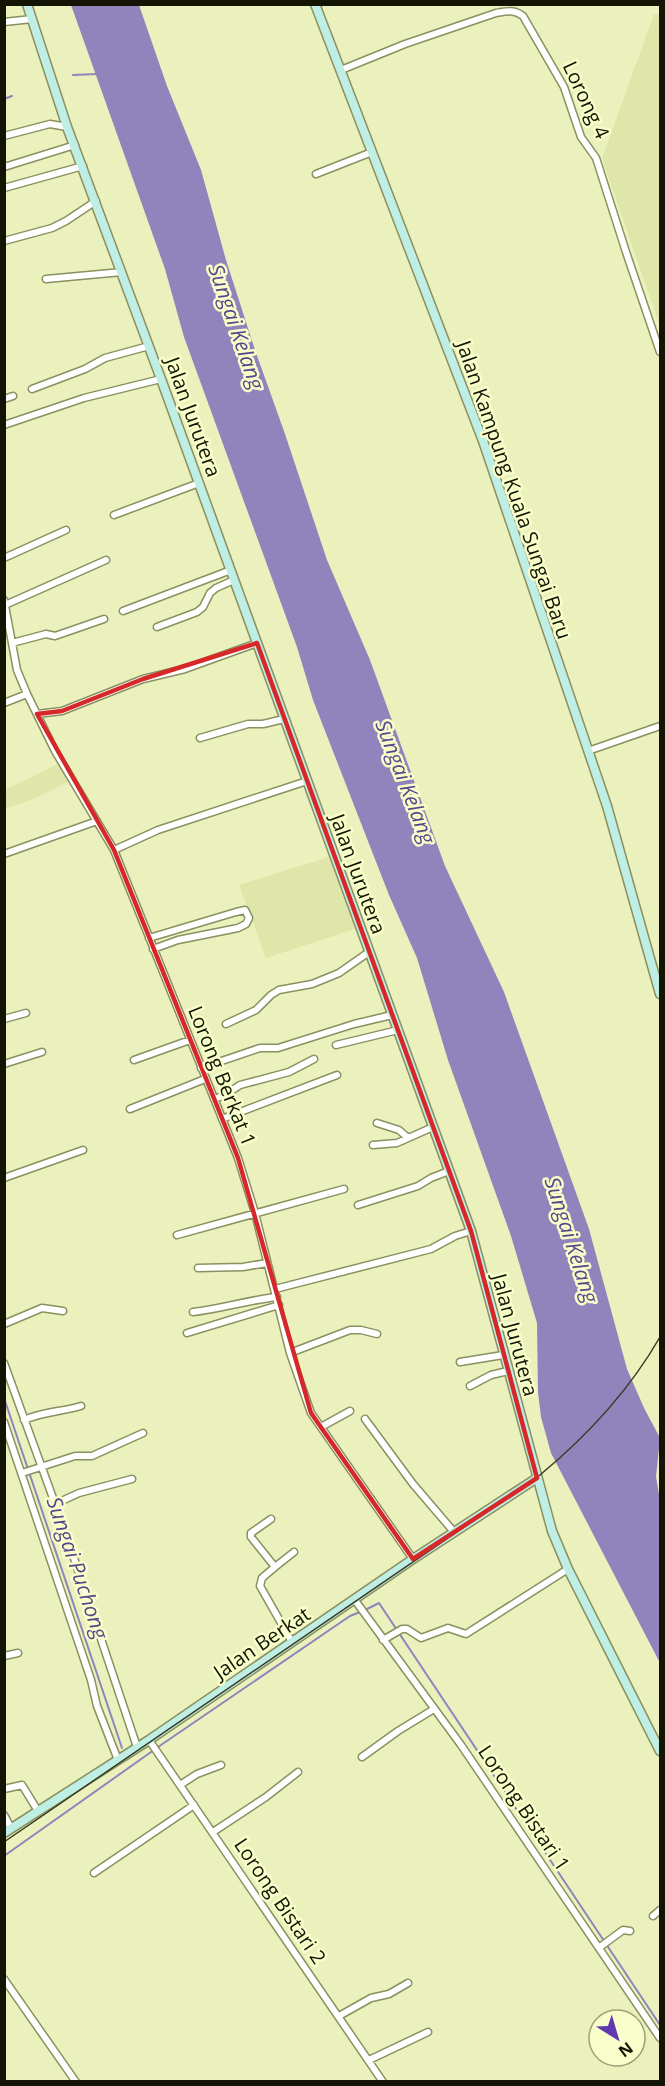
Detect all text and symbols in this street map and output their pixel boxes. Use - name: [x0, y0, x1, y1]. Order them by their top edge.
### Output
- street label: Lorong 4: [557, 57, 616, 143]
- water label: Sungai Kelang: [202, 260, 272, 394]
- street label: Jalan Kampung Kuala Sungai Baru: [450, 335, 578, 643]
- street label: Jalan Jurutera: [159, 351, 228, 481]
- water label: Sungai Kelang: [369, 716, 443, 849]
- street label: Jalan Jurutera: [324, 808, 393, 938]
- street label: Lorong Berkat 1: [182, 1002, 263, 1150]
- water label: Sungai Kelang: [538, 1173, 606, 1307]
- street label: Jalan Jurutera: [486, 1269, 545, 1399]
- water label: Sungai Puchong: [40, 1493, 116, 1644]
- street label: Jalan Berkat: [206, 1600, 315, 1686]
- street label: Lorong Bistari 1: [472, 1739, 577, 1876]
- street label: Lorong Bistari 2: [228, 1832, 333, 1969]
- north arrow: [587, 2008, 647, 2068]
- text: N: [614, 2037, 638, 2063]

